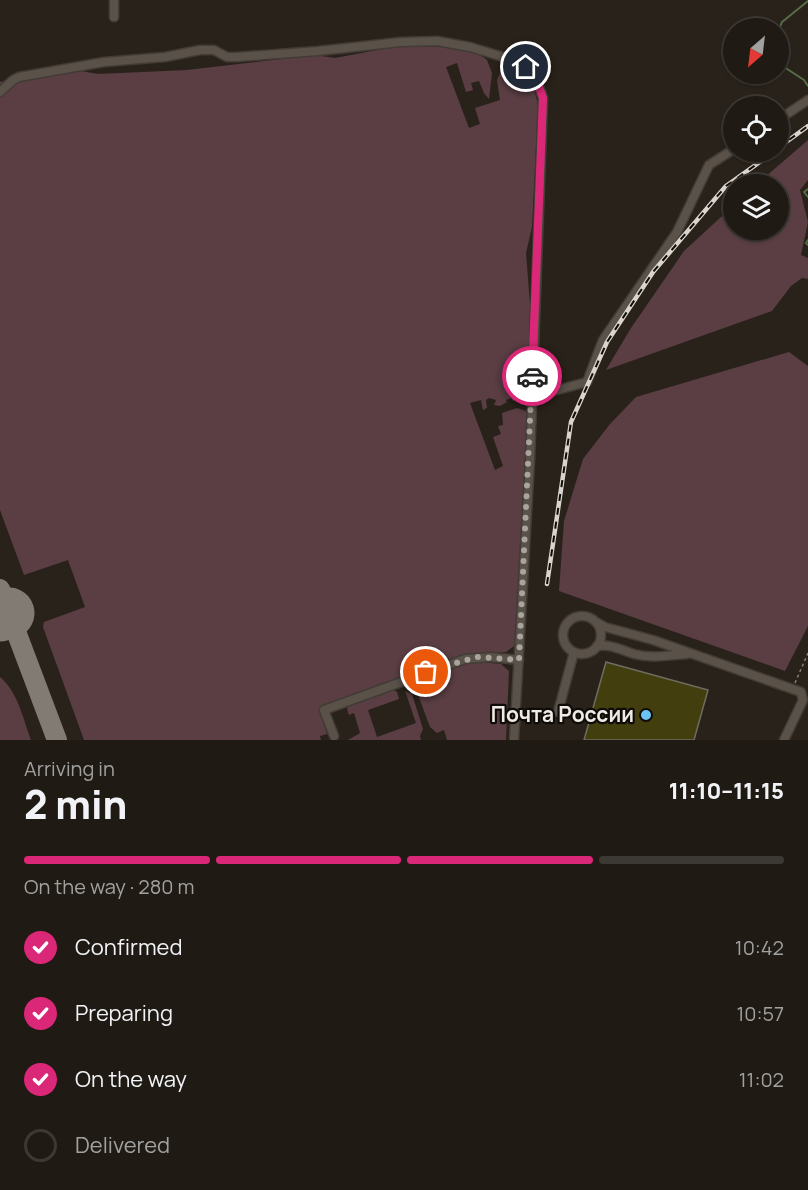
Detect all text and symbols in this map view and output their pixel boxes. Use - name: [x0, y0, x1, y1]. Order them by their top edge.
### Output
- north arrow: [723, 18, 789, 84]
- map controls: [723, 18, 789, 240]
- pin: [500, 41, 551, 92]
- icon: home: [509, 50, 542, 83]
- button: locate: [723, 96, 789, 162]
- button: layers: [723, 174, 789, 240]
- courier: [502, 346, 562, 406]
- icon: car: [516, 360, 549, 393]
- pin: [400, 646, 451, 697]
- icon: bag: [409, 655, 442, 688]
- place label: Почта России: [491, 700, 634, 728]
- marker: Почта России: [639, 708, 653, 722]
- text: Arriving in: [24, 755, 115, 782]
- text: 11:10–11:15: [669, 776, 784, 806]
- text: 2 min: [24, 777, 127, 831]
- text: On the way · 280 m: [24, 873, 194, 900]
- icon: check: [24, 931, 57, 964]
- text: Confirmed: [75, 932, 183, 962]
- text: 10:42: [735, 934, 784, 961]
- icon: check: [24, 997, 57, 1030]
- text: Preparing: [75, 998, 173, 1028]
- text: 10:57: [736, 1000, 784, 1027]
- icon: check: [24, 1063, 57, 1096]
- text: On the way: [75, 1064, 187, 1094]
- text: 11:02: [739, 1066, 784, 1093]
- text: Delivered: [75, 1130, 170, 1160]

